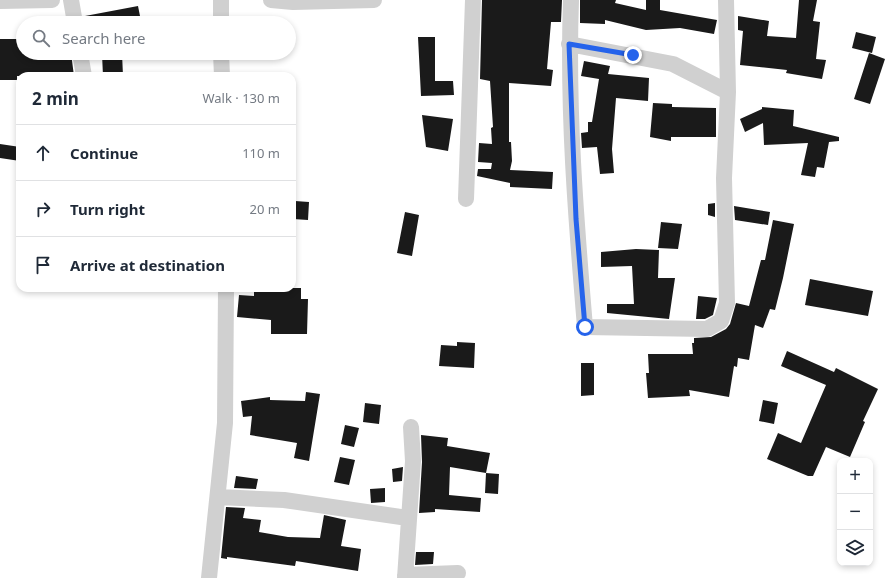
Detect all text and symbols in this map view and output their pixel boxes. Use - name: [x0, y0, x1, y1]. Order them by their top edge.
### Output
- search box: [16, 16, 296, 60]
- icon: search: [30, 27, 52, 49]
- text: Search here: [62, 28, 145, 48]
- route end: [624, 46, 642, 64]
- text: 2 min: [32, 87, 79, 110]
- text: Walk · 130 m: [202, 89, 280, 107]
- icon: ahead: [32, 142, 54, 164]
- text: Continue: [70, 143, 138, 163]
- text: 110 m: [242, 144, 280, 162]
- icon: right: [32, 198, 54, 220]
- text: Turn right: [70, 199, 145, 219]
- text: 20 m: [250, 200, 280, 218]
- icon: arrive: [32, 254, 54, 276]
- text: Arrive at destination: [70, 255, 225, 275]
- route start: [576, 318, 594, 336]
- map controls: [837, 458, 873, 566]
- button: +: [837, 458, 873, 494]
- button: −: [837, 494, 873, 530]
- button: layers: [837, 530, 873, 566]

